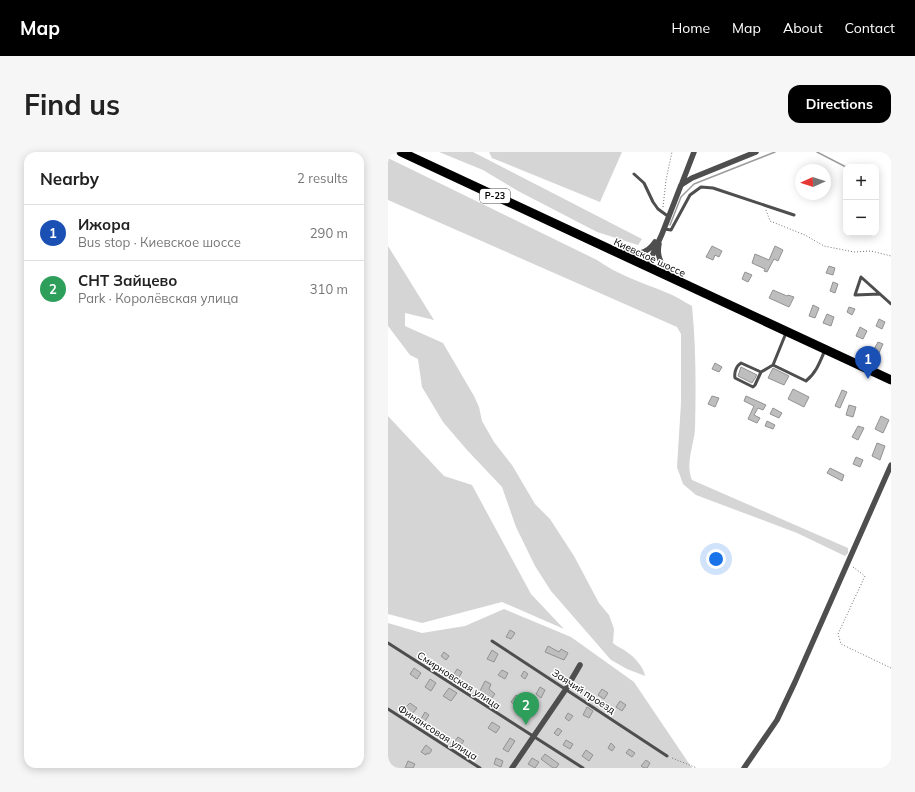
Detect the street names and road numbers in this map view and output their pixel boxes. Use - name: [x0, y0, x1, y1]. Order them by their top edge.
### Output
- road number: Р-23: [480, 189, 510, 203]
- street label: Киевское шоссе: [612, 235, 688, 280]
- street label: Смирновская улица: [415, 649, 503, 712]
- street label: Заячий проезд: [550, 666, 618, 717]
- street label: Финансовая улица: [395, 702, 480, 763]

